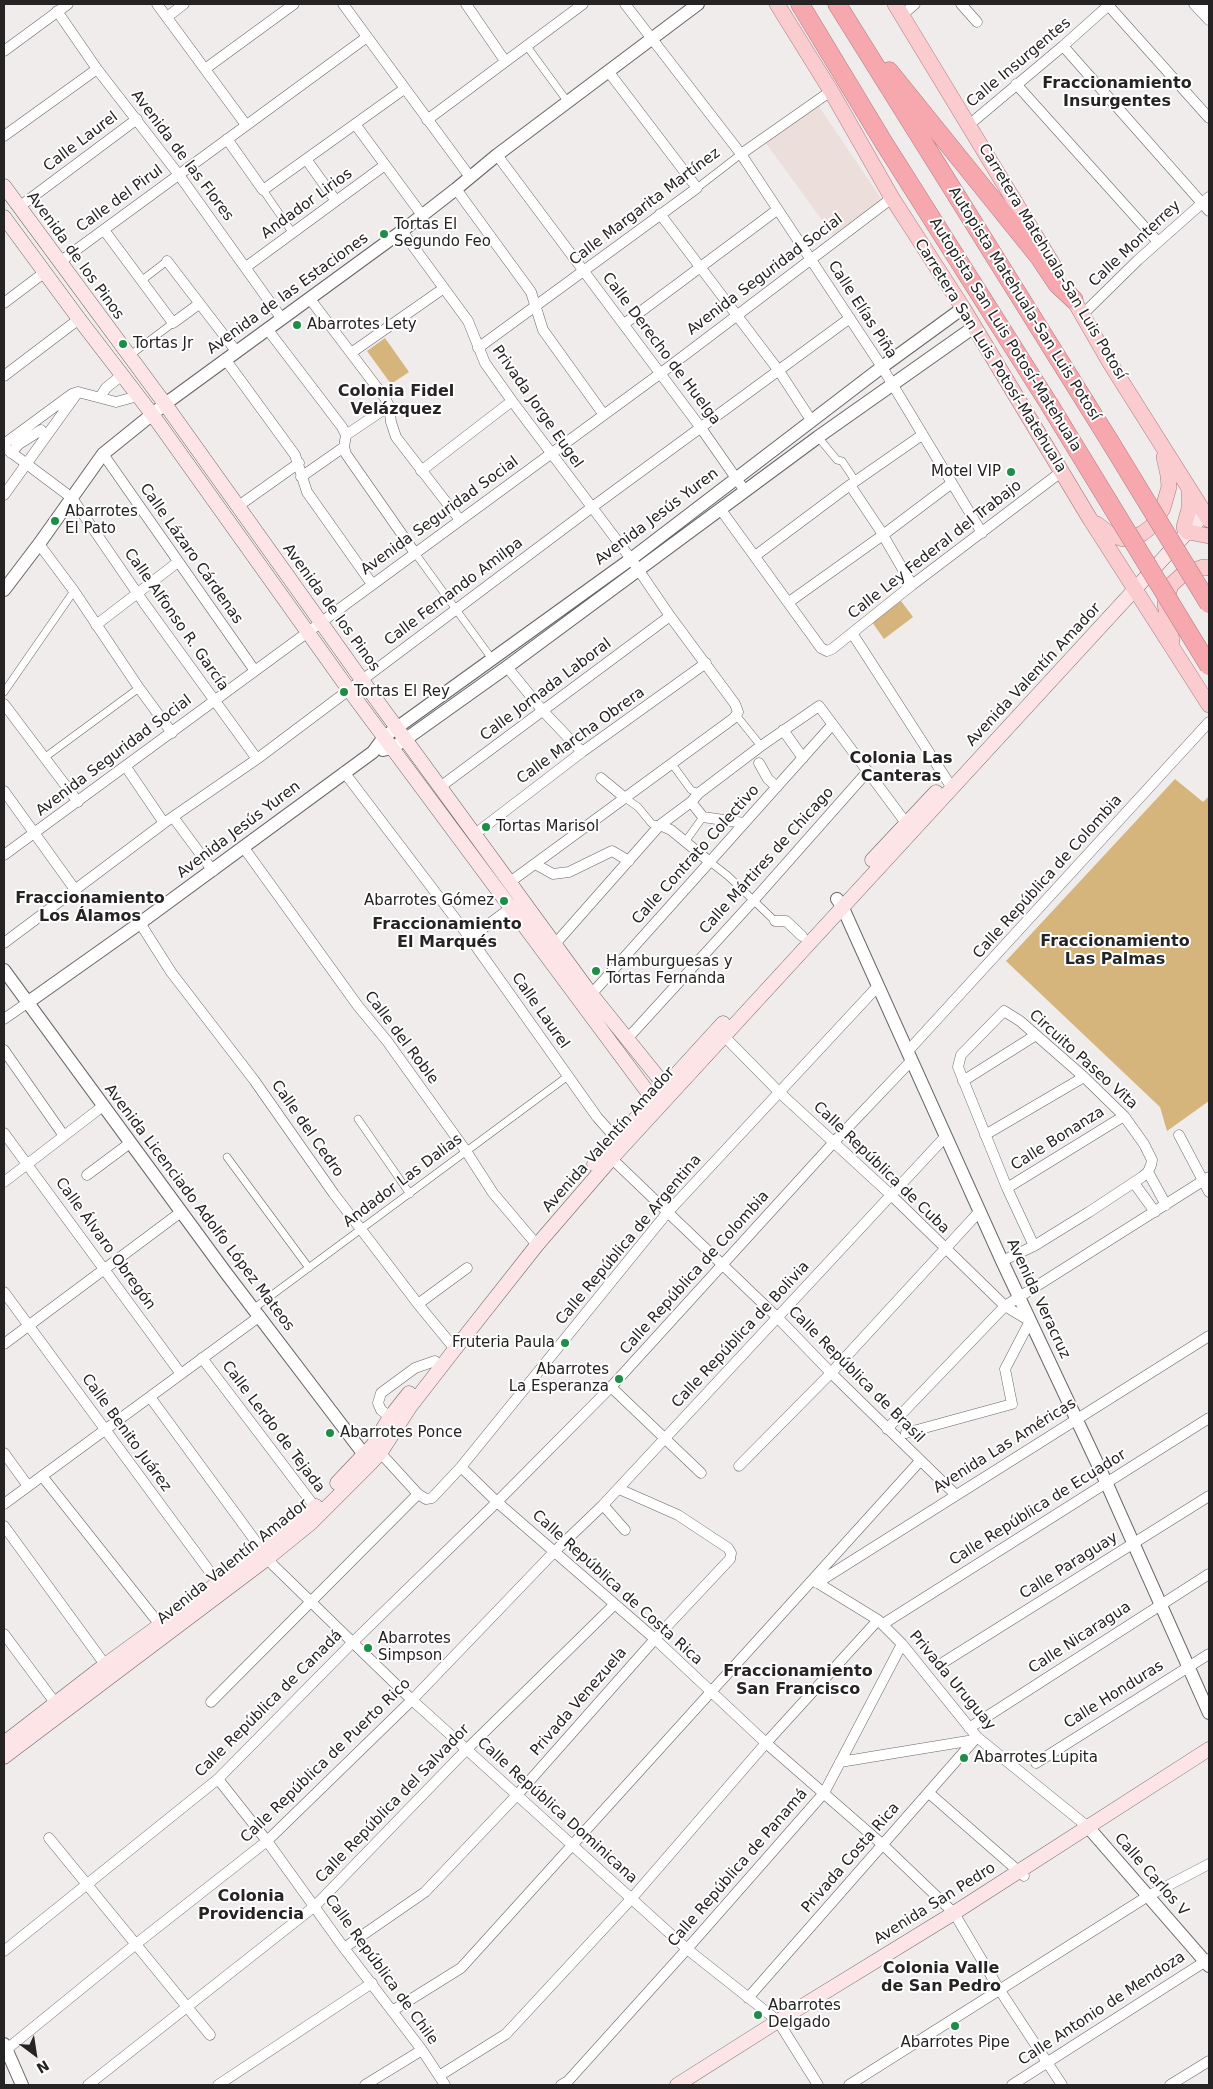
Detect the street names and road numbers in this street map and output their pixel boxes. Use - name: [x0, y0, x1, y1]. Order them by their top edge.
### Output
- street label: Calle Insurgentes: [963, 14, 1075, 112]
- street label: Avenida de las Flores: [127, 87, 237, 225]
- street label: Calle Laurel: [40, 108, 122, 176]
- street label: Carretera Matehuala-San Luis Potosí: [974, 141, 1130, 383]
- street label: Calle Margarita Martínez: [566, 144, 724, 270]
- street label: Calle del Pirul: [73, 162, 167, 236]
- street label: Andador Lirios: [258, 165, 356, 243]
- street label: Autopista Matehuala-San Luis Potosí: [944, 184, 1104, 424]
- street label: Avenida de los Pinos: [23, 189, 127, 323]
- street label: Calle Monterrey: [1086, 197, 1184, 291]
- street label: Avenida Seguridad Social: [684, 211, 846, 339]
- street label: Autopista San Luis Potosí-Matehuala: [925, 215, 1085, 455]
- street label: Avenida de las Estaciones: [204, 230, 372, 358]
- street label: Carretera San Luis Potosí-Matehuala: [910, 236, 1070, 476]
- street label: Calle Elías Piña: [824, 258, 900, 362]
- street label: Calle Derecho de Huelga: [598, 269, 724, 429]
- street label: Privada Jorge Eugel: [488, 342, 586, 472]
- street label: Avenida Seguridad Social: [358, 453, 522, 579]
- street label: Avenida Jesús Yuren: [592, 465, 722, 569]
- street label: Calle Ley Federal del Trabajo: [845, 477, 1025, 623]
- street label: Calle Lázaro Cárdenas: [136, 480, 246, 628]
- street label: Calle Fernando Amilpa: [381, 534, 527, 650]
- street label: Avenida de los Pinos: [279, 541, 383, 675]
- street label: Calle Alfonso R. García: [120, 545, 232, 695]
- street label: Avenida Valentín Amador: [963, 600, 1105, 750]
- street label: Calle Jornada Laboral: [477, 635, 615, 745]
- street label: Calle Marcha Obrera: [514, 684, 648, 788]
- street label: Avenida Seguridad Social: [33, 692, 195, 820]
- street label: Avenida Jesús Yuren: [174, 778, 304, 882]
- street label: Calle Contrato Colectivo: [629, 781, 763, 929]
- street label: Calle Mártires de Chicago: [696, 784, 838, 938]
- street label: Calle República de Colombia: [970, 791, 1126, 963]
- street label: Calle Laurel: [507, 970, 573, 1052]
- street label: Calle del Roble: [360, 988, 442, 1088]
- street label: Circuito Paseo Vita: [1025, 1006, 1141, 1114]
- street label: Avenida Valentín Amador: [539, 1064, 679, 1216]
- street label: Calle del Cedro: [267, 1077, 347, 1181]
- street label: Avenida Licenciado Adolfo López Mateos: [100, 1081, 298, 1335]
- street label: Calle República de Cuba: [809, 1098, 953, 1238]
- street label: Calle Bonanza: [1008, 1103, 1108, 1175]
- street label: Andador Las Dalias: [340, 1130, 466, 1232]
- street label: Calle República de Argentina: [552, 1151, 706, 1329]
- street label: Calle Álvaro Obregón: [51, 1174, 159, 1314]
- street label: Calle República de Colombia: [617, 1187, 773, 1359]
- street label: Avenida Veracruz: [1002, 1236, 1074, 1362]
- street label: Calle República de Bolivia: [668, 1258, 814, 1412]
- street label: Calle República de Brasil: [784, 1303, 928, 1447]
- street label: Calle Lerdo de Tejada: [218, 1358, 328, 1496]
- street label: Calle Benito Juárez: [77, 1371, 175, 1495]
- street label: Avenida Las Américas: [930, 1395, 1080, 1497]
- street label: Calle República de Ecuador: [946, 1446, 1130, 1570]
- street label: Avenida Valentín Amador: [154, 1496, 312, 1628]
- street label: Calle República de Costa Rica: [528, 1507, 706, 1669]
- street label: Calle Paraguay: [1017, 1529, 1121, 1603]
- street label: Calle Nicaragua: [1025, 1598, 1135, 1678]
- street label: Calle República de Canadá: [192, 1627, 346, 1781]
- street label: Privada Uruguay: [905, 1628, 999, 1734]
- street label: Privada Venezuela: [527, 1644, 631, 1760]
- street label: Calle Honduras: [1061, 1657, 1167, 1733]
- street label: Calle República de Puerto Rico: [237, 1675, 415, 1847]
- street label: Calle República del Salvador: [312, 1721, 474, 1887]
- street label: Calle República Dominicana: [473, 1734, 641, 1888]
- street label: Calle República de Panamá: [664, 1785, 812, 1951]
- street label: Privada Costa Rica: [798, 1799, 904, 1917]
- street label: Calle Carlos V: [1110, 1830, 1192, 1920]
- street label: Avenida San Pedro: [871, 1859, 999, 1949]
- street label: Calle República de Chile: [320, 1891, 442, 2049]
- street label: Calle Antonio de Mendoza: [1015, 1948, 1189, 2070]

